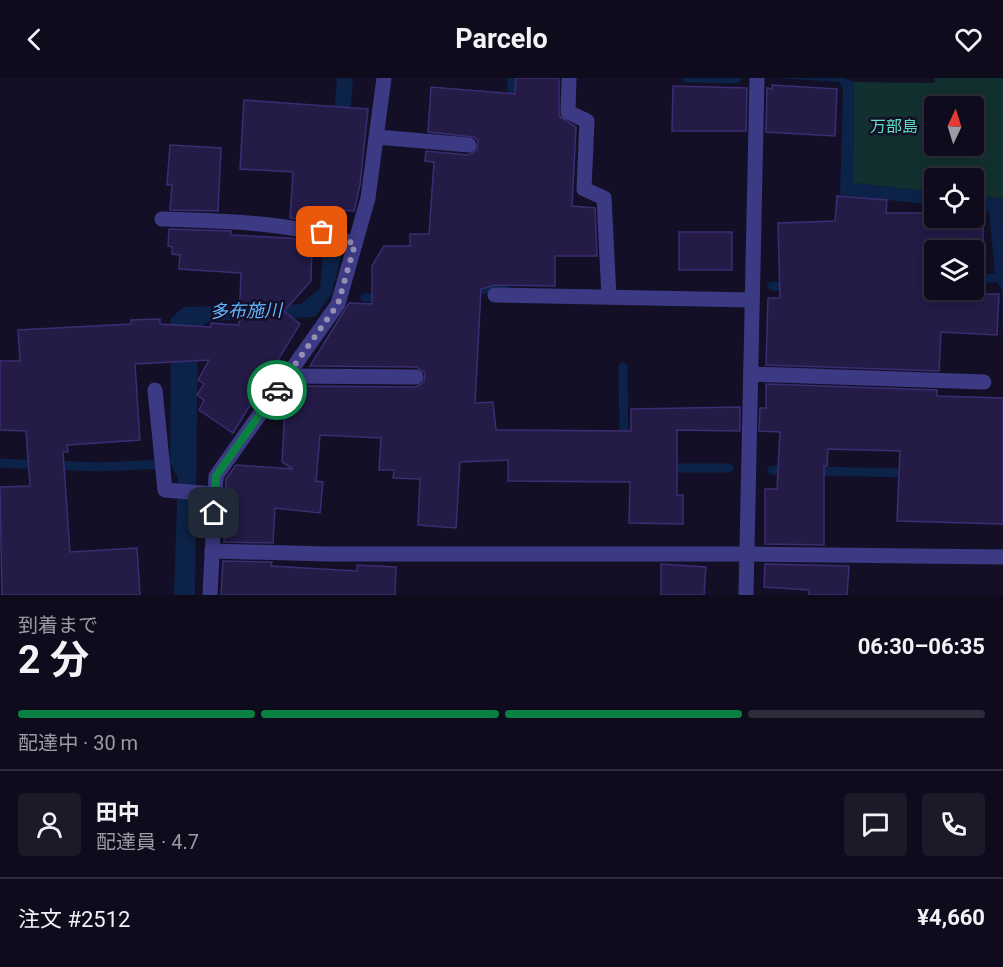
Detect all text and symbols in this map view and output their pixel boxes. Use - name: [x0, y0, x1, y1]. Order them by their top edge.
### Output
- icon: back: [18, 23, 51, 56]
- text: Parcelo: [455, 23, 548, 55]
- icon: heart: [952, 23, 985, 56]
- north arrow: [924, 96, 984, 156]
- map controls: [924, 96, 984, 300]
- park label: 万部島: [870, 117, 918, 136]
- button: locate: [924, 168, 984, 228]
- pin: [296, 206, 347, 257]
- icon: bag: [305, 215, 338, 248]
- button: layers: [924, 240, 984, 300]
- water label: 多布施川: [210, 299, 284, 322]
- courier: [247, 360, 307, 420]
- icon: car: [261, 374, 294, 407]
- pin: [188, 487, 239, 538]
- icon: home: [197, 496, 230, 529]
- text: 到着まで: [18, 613, 98, 637]
- text: 06:30–06:35: [858, 634, 985, 659]
- text: 2 分: [18, 637, 89, 683]
- text: 配達中 · 30 m: [18, 731, 138, 755]
- button: person: [18, 793, 81, 856]
- button: chat: [844, 793, 907, 856]
- button: phone: [922, 793, 985, 856]
- text: 田中: [96, 800, 140, 825]
- text: 配達員 · 4.7: [96, 830, 199, 854]
- text: ¥4,660: [917, 905, 985, 930]
- text: 注文 #2512: [18, 907, 130, 932]

